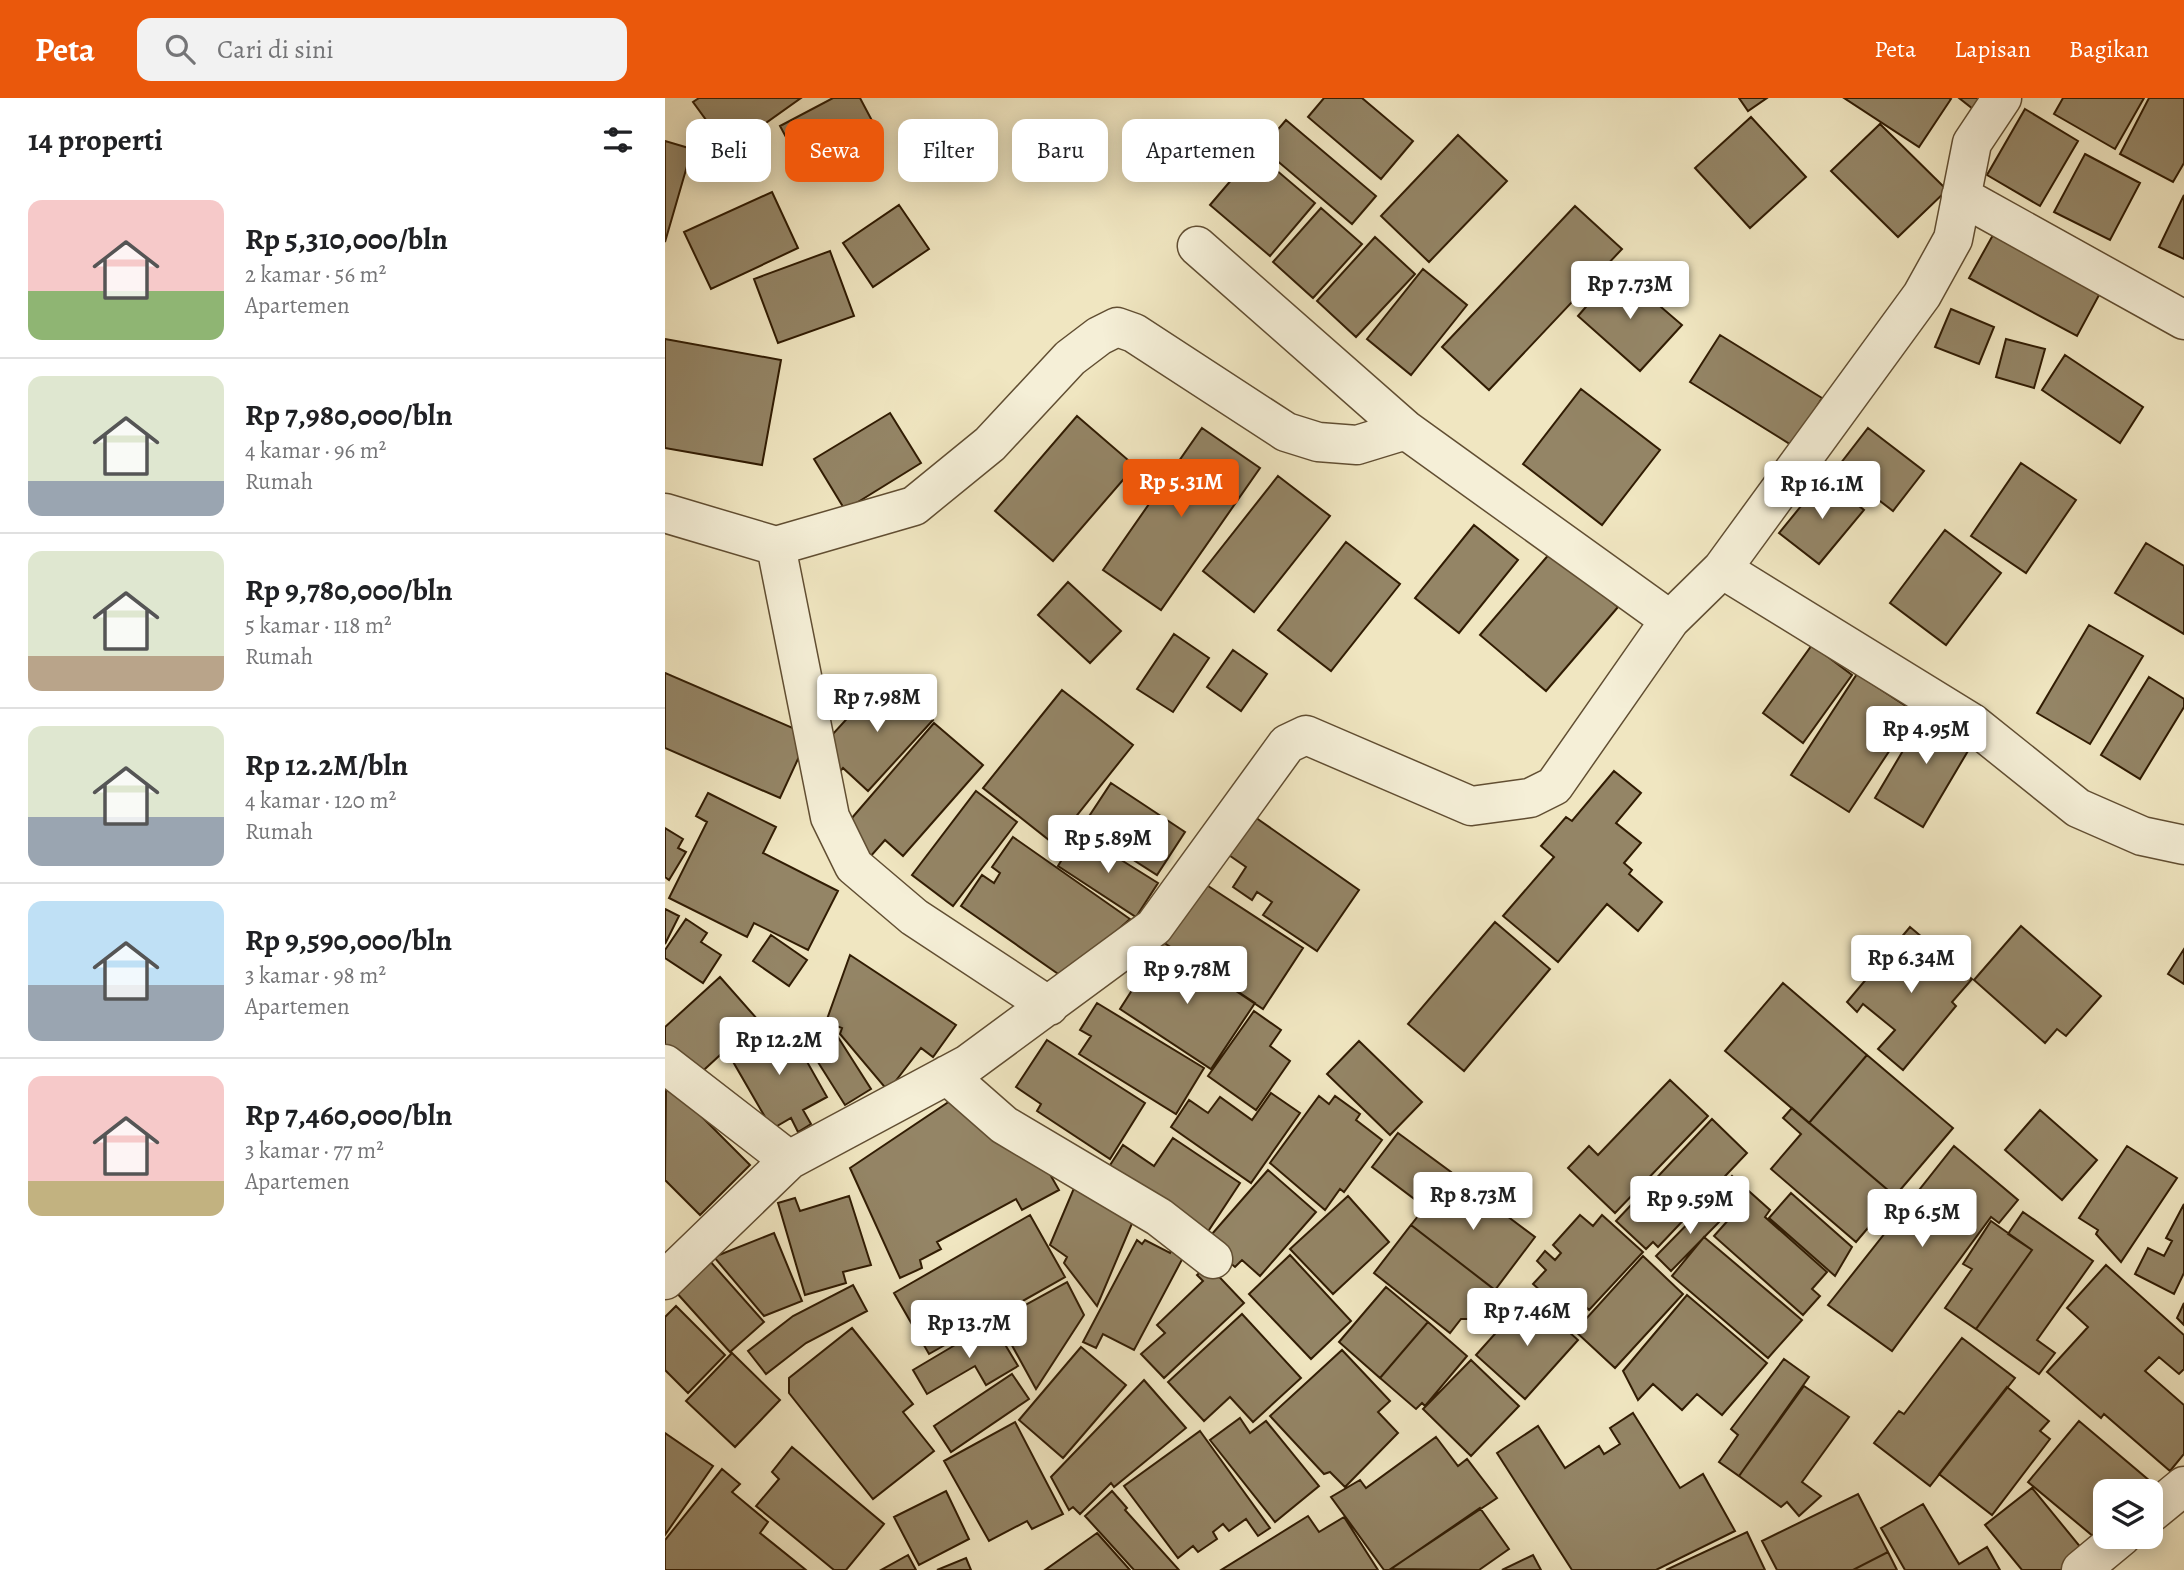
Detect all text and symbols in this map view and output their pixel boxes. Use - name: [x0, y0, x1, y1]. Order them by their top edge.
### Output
- search box: [137, 18, 627, 81]
- text: Peta: [35, 27, 95, 72]
- icon: search: [161, 30, 199, 68]
- text: Cari di sini: [217, 32, 334, 67]
- text: Peta: [1874, 33, 1916, 65]
- text: Lapisan: [1954, 33, 2031, 65]
- text: Bagikan: [2069, 33, 2149, 65]
- chip: Beli: [686, 119, 771, 182]
- chip: Sewa: [785, 119, 884, 182]
- chip: Filter: [898, 119, 998, 182]
- chip: Baru: [1012, 119, 1108, 182]
- chip: Apartemen: [1122, 119, 1279, 182]
- text: 14 properti: [28, 120, 163, 160]
- icon: filters: [599, 121, 637, 159]
- text: Rp 5,310,000/bln: [245, 219, 448, 259]
- icon: home: [84, 228, 168, 312]
- text: 2 kamar · 56 m²: [245, 259, 386, 290]
- pin: Rp 7.73M: [1558, 262, 1702, 321]
- text: Rp 7.73M: [1587, 268, 1673, 299]
- text: Apartemen: [245, 290, 350, 321]
- text: Rp 7,980,000/bln: [245, 395, 453, 435]
- icon: home: [84, 404, 168, 488]
- text: 4 kamar · 96 m²: [245, 435, 386, 466]
- pin: Rp 5.31M: [1109, 460, 1253, 519]
- pin: Rp 16.1M: [1750, 462, 1894, 521]
- text: Rumah: [245, 466, 313, 497]
- text: Rp 5.31M: [1139, 466, 1223, 497]
- text: Rp 16.1M: [1780, 468, 1864, 499]
- text: Rp 9,780,000/bln: [245, 570, 453, 610]
- icon: home: [84, 579, 168, 663]
- text: 5 kamar · 118 m²: [245, 610, 392, 641]
- text: Rumah: [245, 641, 313, 672]
- pin: Rp 7.98M: [805, 674, 949, 734]
- text: Rp 7.98M: [833, 681, 921, 712]
- pin: Rp 4.95M: [1854, 706, 1998, 766]
- text: Rp 4.95M: [1882, 713, 1970, 744]
- text: Rp 12.2M/bln: [245, 745, 408, 785]
- icon: home: [84, 754, 168, 838]
- text: 4 kamar · 120 m²: [245, 785, 396, 816]
- text: Rumah: [245, 816, 313, 847]
- pin: Rp 5.89M: [1036, 816, 1180, 875]
- text: Rp 5.89M: [1064, 822, 1152, 853]
- text: Rp 9,590,000/bln: [245, 920, 452, 960]
- icon: home: [84, 929, 168, 1013]
- pin: Rp 6.34M: [1839, 936, 1983, 995]
- text: Rp 6.34M: [1867, 942, 1955, 973]
- pin: Rp 9.78M: [1115, 946, 1259, 1006]
- text: Rp 9.78M: [1143, 953, 1231, 984]
- text: 3 kamar · 98 m²: [245, 960, 386, 991]
- text: Apartemen: [245, 991, 350, 1022]
- pin: Rp 12.2M: [707, 1018, 851, 1077]
- text: Rp 12.2M: [736, 1024, 822, 1055]
- text: Rp 7,460,000/bln: [245, 1095, 452, 1135]
- icon: home: [84, 1104, 168, 1188]
- text: 3 kamar · 77 m²: [245, 1135, 384, 1166]
- text: Apartemen: [245, 1166, 350, 1197]
- pin: Rp 8.73M: [1401, 1172, 1545, 1232]
- pin: Rp 9.59M: [1618, 1176, 1762, 1236]
- text: Rp 8.73M: [1429, 1179, 1517, 1210]
- text: Rp 9.59M: [1646, 1183, 1734, 1214]
- pin: Rp 6.5M: [1857, 1190, 1987, 1249]
- text: Rp 6.5M: [1884, 1196, 1960, 1227]
- pin: Rp 7.46M: [1455, 1288, 1599, 1348]
- text: Rp 7.46M: [1483, 1295, 1571, 1326]
- pin: Rp 13.7M: [897, 1300, 1041, 1360]
- text: Rp 13.7M: [927, 1307, 1011, 1338]
- map controls: [2093, 1479, 2163, 1549]
- button: layers: [2093, 1479, 2163, 1549]

